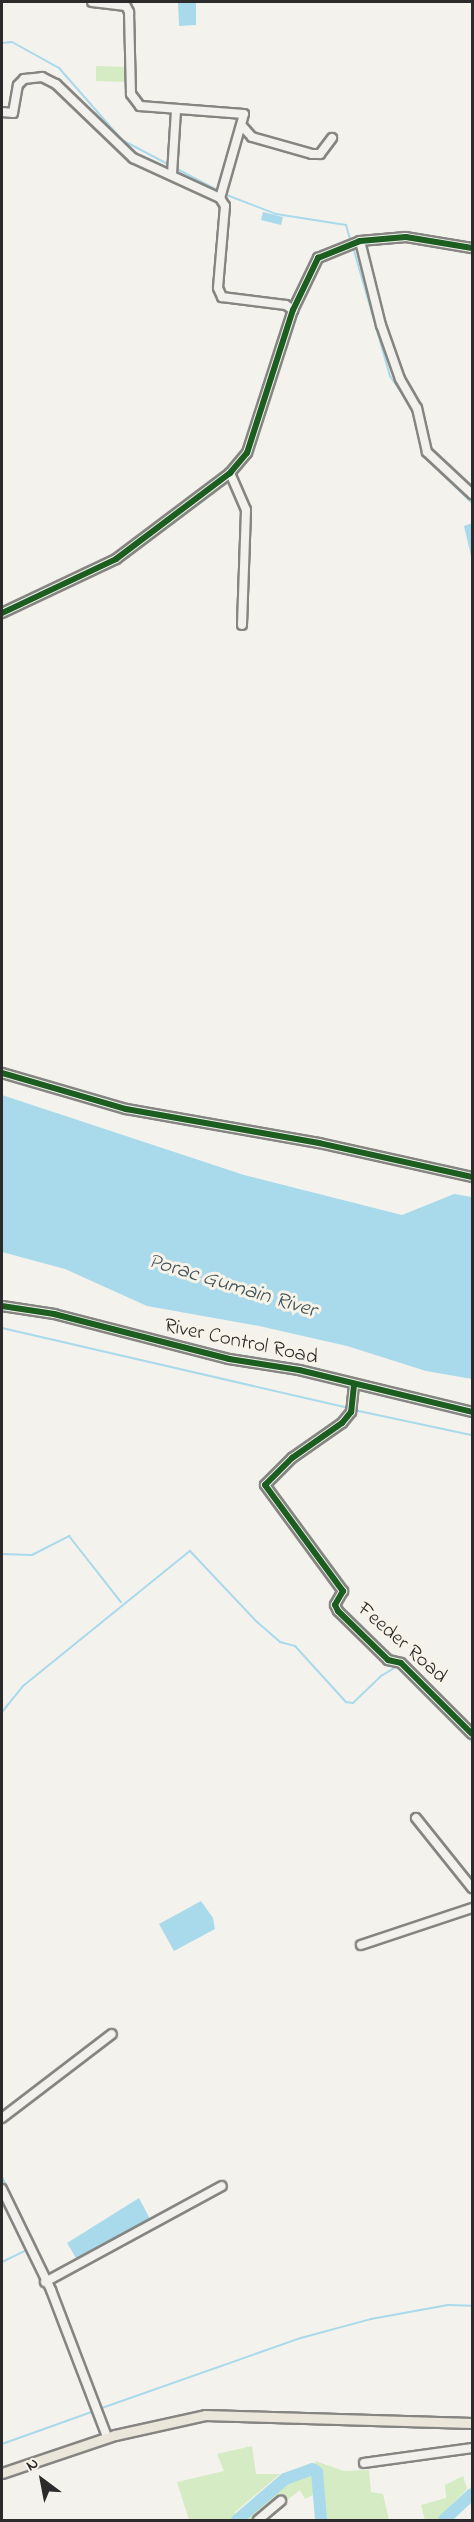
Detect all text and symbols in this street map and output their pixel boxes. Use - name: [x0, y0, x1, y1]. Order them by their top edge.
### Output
- water label: Porac Gumain River: [145, 1249, 319, 1325]
- street label: River Control Road: [162, 1313, 320, 1371]
- street label: Feeder Road: [352, 1597, 452, 1689]
- north arrow: [12, 2450, 72, 2510]
- text: N: [22, 2452, 43, 2478]

